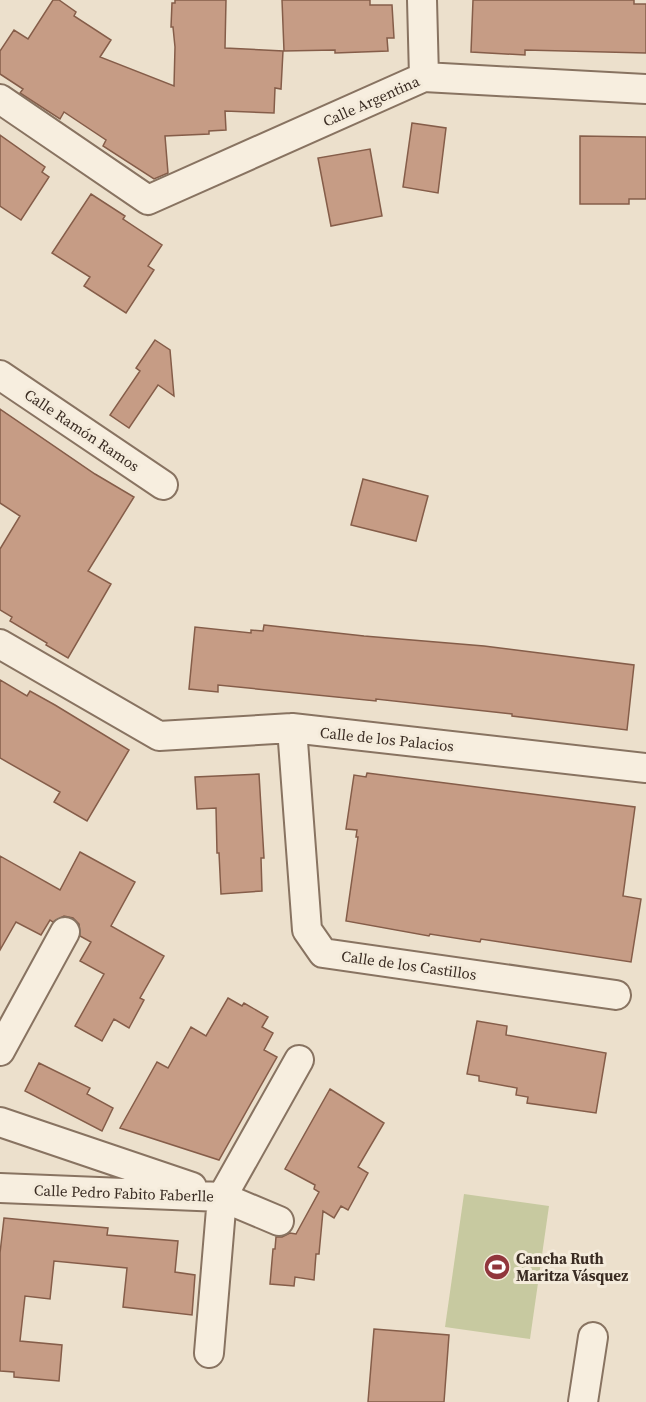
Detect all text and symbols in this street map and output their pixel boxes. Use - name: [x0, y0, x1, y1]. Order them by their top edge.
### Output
- street label: Calle Argentina: [319, 70, 423, 132]
- street label: Calle Ramón Ramos: [20, 384, 144, 476]
- street label: Calle de los Palacios: [319, 722, 455, 756]
- street label: Calle de los Castillos: [340, 945, 478, 985]
- street label: Calle Pedro Fabito Faberlle: [34, 1179, 215, 1207]
- place label: Cancha Ruth Maritza Vásquez: [516, 1248, 628, 1286]
- sports icon: Cancha Ruth Maritza Vásquez: [482, 1252, 512, 1282]

